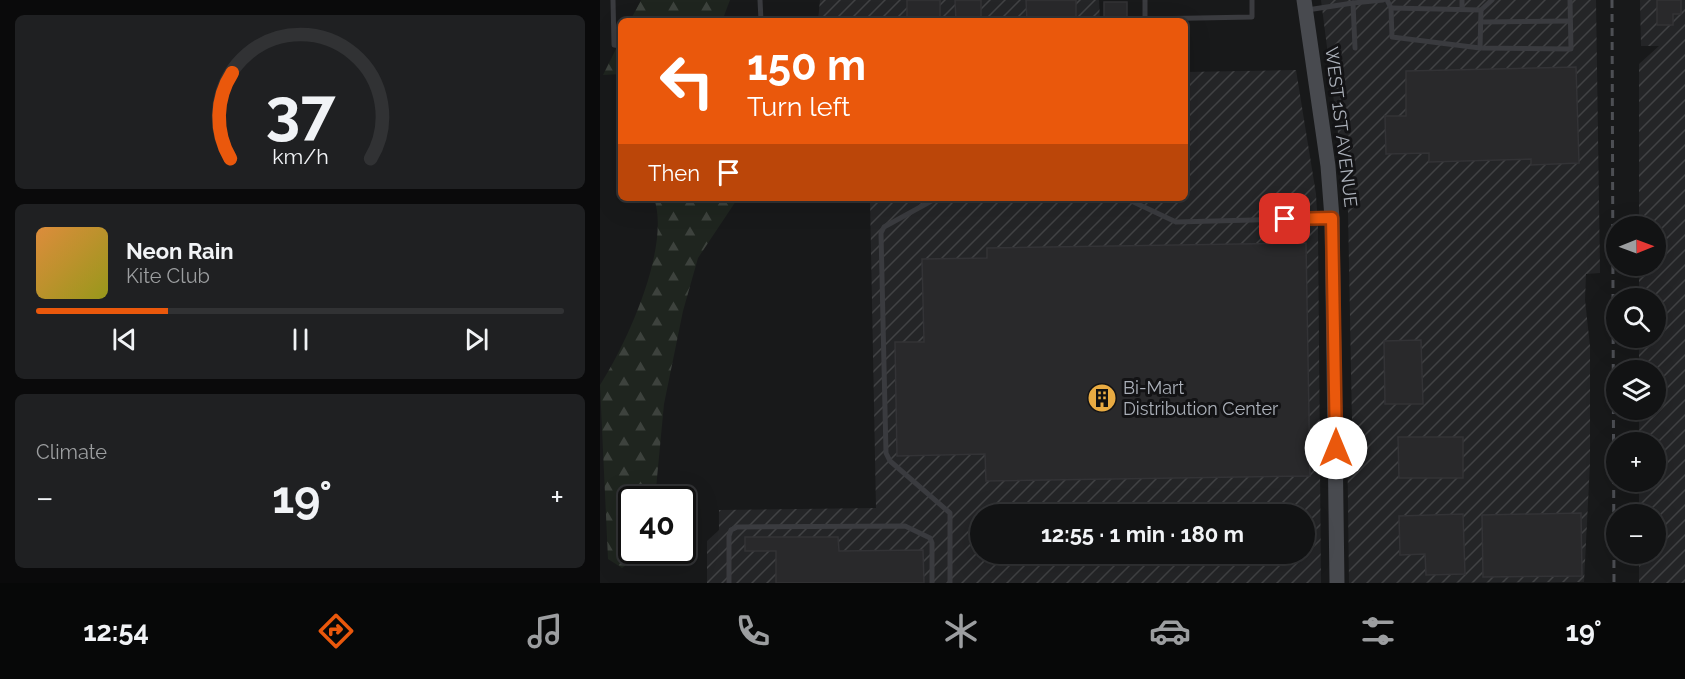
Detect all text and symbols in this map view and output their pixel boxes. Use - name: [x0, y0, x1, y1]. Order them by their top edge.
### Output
- text: 150 m: [747, 41, 866, 90]
- icon: left: [648, 42, 726, 120]
- street label: WEST 1ST AVENUE: [1321, 46, 1362, 208]
- text: 37: [265, 74, 336, 148]
- text: Turn left: [747, 91, 850, 122]
- text: km/h: [272, 145, 328, 170]
- icon: arrive: [712, 156, 745, 189]
- text: Then: [648, 160, 700, 186]
- pin: [1259, 193, 1310, 244]
- icon: arrive: [1268, 202, 1301, 235]
- north arrow: [1606, 216, 1666, 276]
- map controls: [1606, 216, 1666, 564]
- text: Neon Rain: [126, 238, 234, 264]
- text: Kite Club: [126, 264, 210, 288]
- button: search: [1606, 288, 1666, 348]
- icon: previous: [108, 323, 141, 356]
- icon: pause: [284, 323, 317, 356]
- icon: next: [460, 323, 493, 356]
- button: layers: [1606, 360, 1666, 420]
- place label: Bi-Mart Distribution Center: [1123, 377, 1279, 419]
- building icon: Bi-Mart Distribution Center: [1086, 382, 1118, 414]
- position arrow: [1304, 416, 1368, 480]
- button: +: [1606, 432, 1666, 492]
- text: Climate: [36, 440, 107, 464]
- text: 19°: [272, 471, 332, 524]
- text: −: [36, 478, 54, 517]
- text: +: [550, 478, 564, 517]
- speed limit sign: 40: [618, 486, 696, 564]
- button: −: [1606, 504, 1666, 564]
- text: 12:55 · 1 min · 180 m: [1041, 521, 1244, 547]
- icon: directions: [315, 610, 357, 652]
- icon: music: [524, 610, 566, 652]
- icon: phone: [732, 610, 774, 652]
- icon: climate: [940, 610, 982, 652]
- icon: car: [1149, 610, 1191, 652]
- icon: filters: [1357, 610, 1399, 652]
- text: 12:54: [83, 616, 149, 647]
- text: 19°: [1566, 616, 1602, 647]

